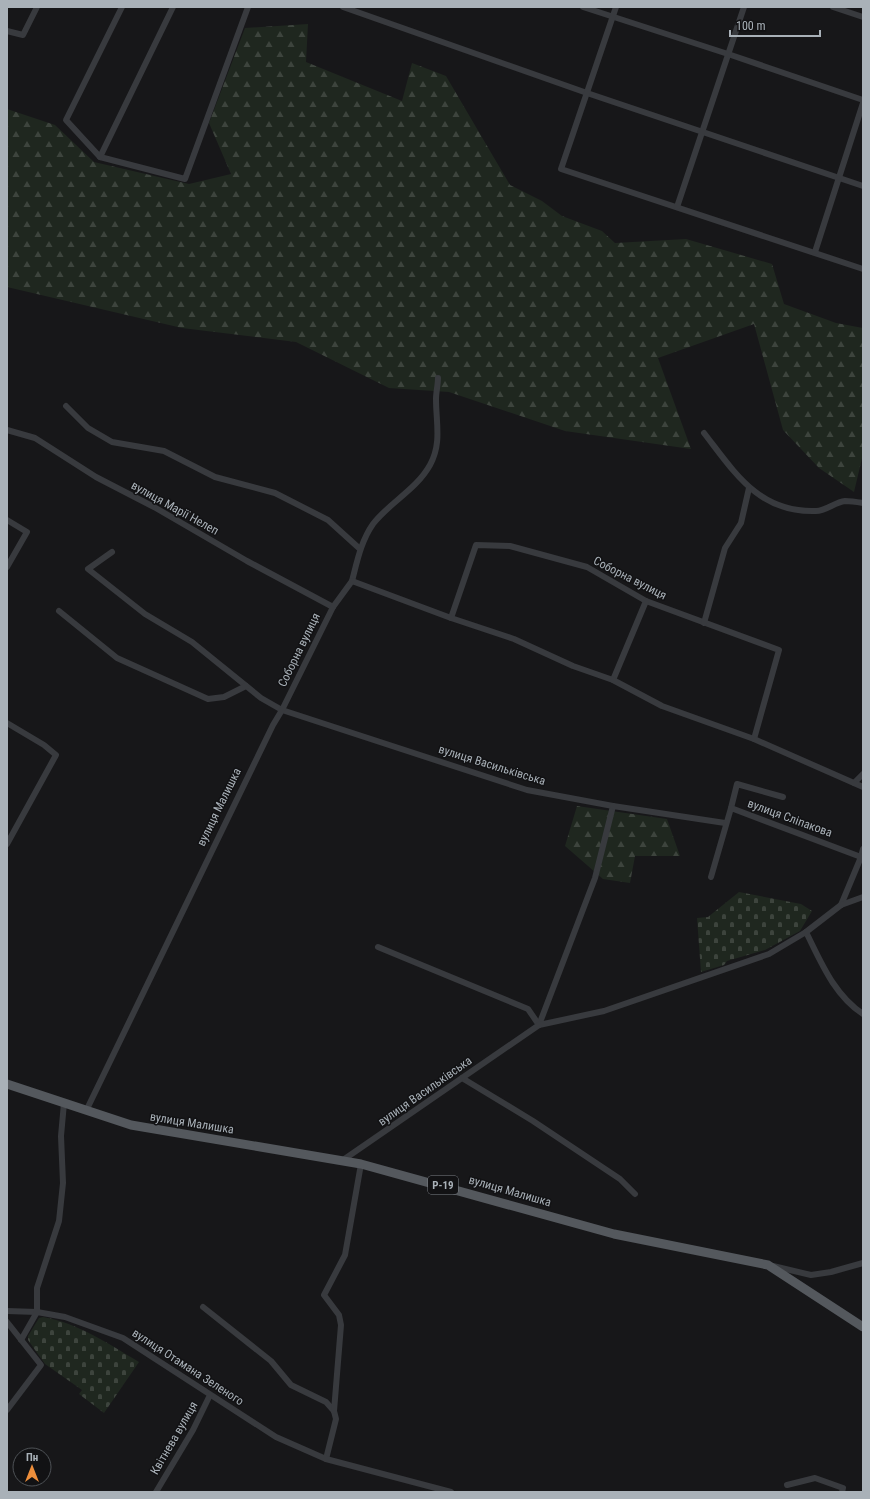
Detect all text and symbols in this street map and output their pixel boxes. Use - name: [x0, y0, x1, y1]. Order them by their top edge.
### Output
- scale bar: [730, 12, 820, 38]
- text: 100 m: [736, 19, 766, 33]
- street label: вулиця Марії Нелеп: [129, 478, 221, 538]
- street label: Соборна вулиця: [591, 554, 669, 602]
- street label: Соборна вулиця: [275, 611, 323, 689]
- street label: вулиця Васильківська: [437, 742, 547, 788]
- street label: вулиця Малишка: [194, 766, 244, 848]
- street label: вулиця Сліпакова: [746, 796, 834, 840]
- street label: вулиця Васильківська: [375, 1053, 475, 1129]
- street label: вулиця Малишка: [149, 1109, 235, 1137]
- street label: вулиця Малишка: [467, 1173, 553, 1209]
- road number: Р-19: [428, 1176, 458, 1194]
- street label: вулиця Отамана Зеленого: [130, 1326, 246, 1408]
- street label: Квітнева вулиця: [147, 1399, 201, 1477]
- north arrow: [12, 1447, 52, 1487]
- text: Пн: [26, 1451, 38, 1464]

